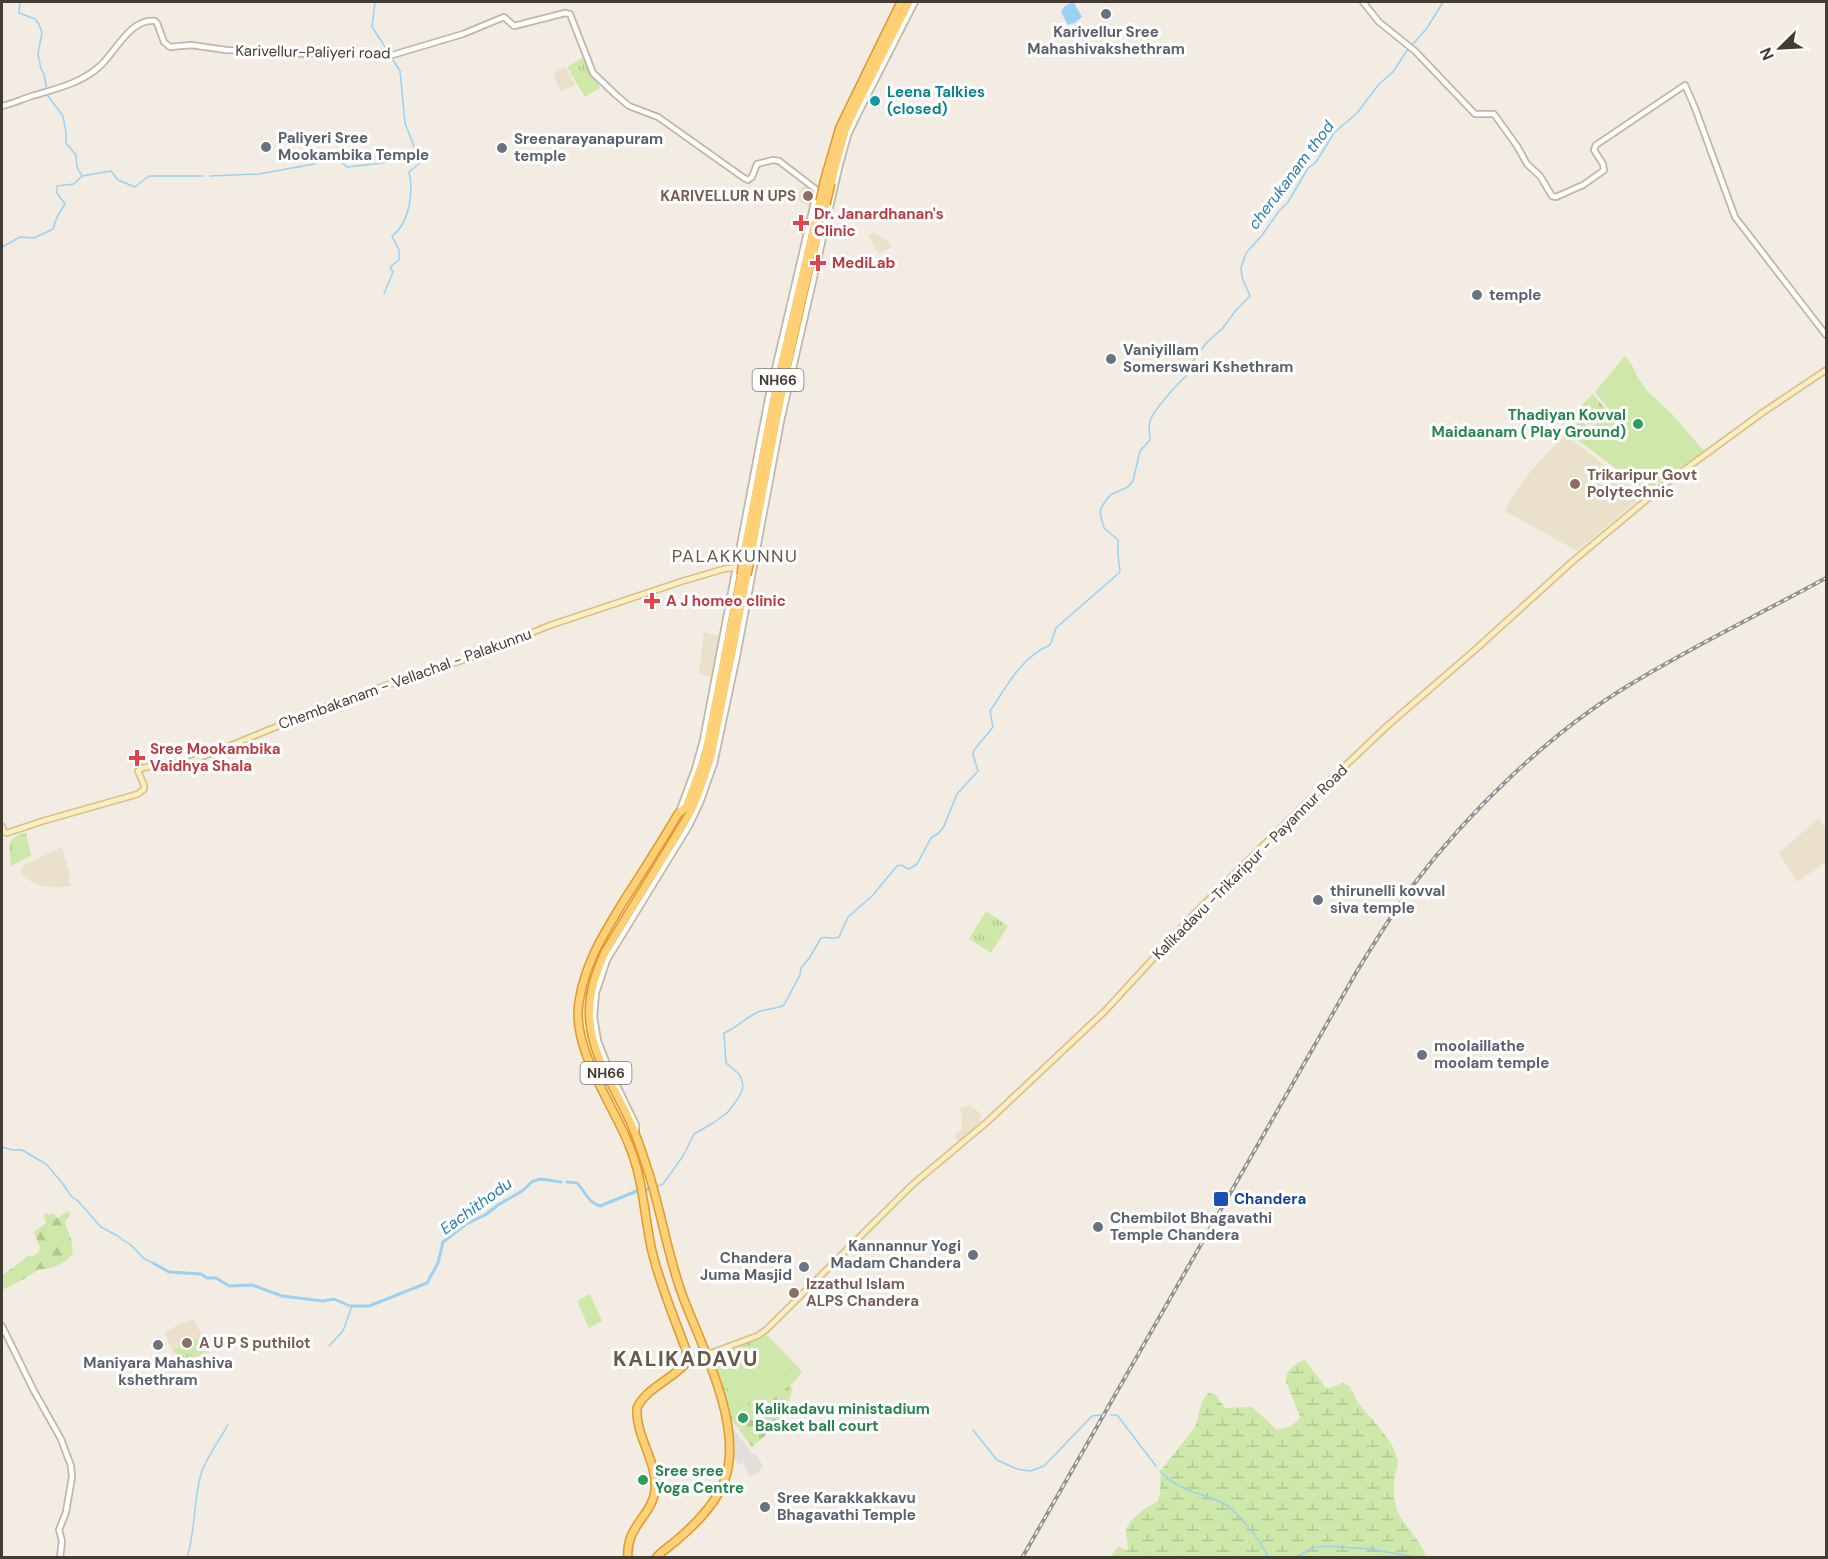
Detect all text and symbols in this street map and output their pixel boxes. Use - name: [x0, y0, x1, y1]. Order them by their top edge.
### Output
- marker: Karivellur Sree Mahashivakshethram: [1099, 7, 1113, 21]
- north arrow: [1750, 18, 1810, 78]
- place label: Karivellur Sree Mahashivakshethram: [1027, 22, 1185, 59]
- street label: Karivellur-Paliyeri road: [235, 41, 391, 63]
- text: N: [1755, 44, 1779, 63]
- place label: Leena Talkies (closed): [887, 82, 985, 119]
- marker: Leena Talkies (closed): [868, 94, 882, 108]
- water label: cherukanam thod: [1243, 116, 1339, 234]
- place label: Paliyeri Sree Mookambika Temple: [278, 128, 429, 165]
- place label: Sreenarayanapuram temple: [514, 129, 663, 166]
- marker: Paliyeri Sree Mookambika Temple: [259, 140, 273, 154]
- marker: Sreenarayanapuram temple: [495, 141, 509, 155]
- place label: KARIVELLUR N UPS: [660, 186, 796, 206]
- marker: KARIVELLUR N UPS: [801, 189, 815, 203]
- place label: Dr. Janardhanan's Clinic: [814, 204, 944, 241]
- marker: Dr. Janardhanan's Clinic: [792, 214, 810, 232]
- place label: MediLab: [832, 253, 895, 273]
- marker: MediLab: [809, 254, 827, 272]
- place label: temple: [1489, 285, 1541, 305]
- marker: temple: [1470, 288, 1484, 302]
- place label: Vaniyillam Somerswari Kshethram: [1123, 340, 1293, 377]
- marker: Vaniyillam Somerswari Kshethram: [1104, 352, 1118, 366]
- road number: NH66: [752, 369, 804, 391]
- place label: Thadiyan Kovval Maidaanam ( Play Ground): [1432, 405, 1626, 442]
- marker: Thadiyan Kovval Maidaanam ( Play Ground): [1631, 417, 1645, 431]
- place label: Trikaripur Govt Polytechnic: [1587, 465, 1697, 502]
- marker: Trikaripur Govt Polytechnic: [1568, 477, 1582, 491]
- district label: PALAKKUNNU: [672, 544, 798, 568]
- place label: A J homeo clinic: [666, 591, 786, 611]
- marker: A J homeo clinic: [643, 592, 661, 610]
- street label: Chembakanam - Vellachal - Palakunnu: [276, 624, 534, 734]
- place label: Sree Mookambika Vaidhya Shala: [150, 739, 281, 776]
- marker: Sree Mookambika Vaidhya Shala: [128, 749, 146, 767]
- street label: Kalikadavu -Trikaripur - Payannur Road: [1148, 760, 1352, 964]
- place label: thirunelli kovval siva temple: [1330, 881, 1445, 918]
- marker: thirunelli kovval siva temple: [1311, 893, 1325, 907]
- place label: moolaillathe moolam temple: [1434, 1036, 1549, 1073]
- marker: moolaillathe moolam temple: [1415, 1048, 1429, 1062]
- road number: NH66: [580, 1062, 632, 1084]
- water label: Eachithodu: [436, 1173, 516, 1239]
- place label: Chandera: [1234, 1189, 1306, 1209]
- marker: Chandera: [1212, 1190, 1230, 1208]
- place label: Chembilot Bhagavathi Temple Chandera: [1110, 1208, 1272, 1245]
- marker: Chembilot Bhagavathi Temple Chandera: [1091, 1220, 1105, 1234]
- place label: Kannannur Yogi Madam Chandera: [830, 1236, 961, 1273]
- place label: Chandera Juma Masjid: [700, 1248, 792, 1285]
- marker: Kannannur Yogi Madam Chandera: [966, 1248, 980, 1262]
- marker: Chandera Juma Masjid: [797, 1260, 811, 1274]
- place label: Izzathul Islam ALPS Chandera: [806, 1274, 919, 1311]
- marker: Izzathul Islam ALPS Chandera: [787, 1286, 801, 1300]
- place label: A U P S puthilot: [199, 1333, 311, 1353]
- marker: A U P S puthilot: [180, 1336, 194, 1350]
- marker: Maniyara Mahashiva kshethram: [151, 1338, 165, 1352]
- district label: KALIKADAVU: [613, 1345, 759, 1373]
- place label: Maniyara Mahashiva kshethram: [83, 1353, 233, 1390]
- place label: Kalikadavu ministadium Basket ball court: [755, 1399, 930, 1436]
- marker: Kalikadavu ministadium Basket ball court: [736, 1411, 750, 1425]
- place label: Sree sree Yoga Centre: [655, 1461, 744, 1498]
- marker: Sree sree Yoga Centre: [636, 1473, 650, 1487]
- place label: Sree Karakkakkavu Bhagavathi Temple: [777, 1488, 916, 1525]
- marker: Sree Karakkakkavu Bhagavathi Temple: [758, 1500, 772, 1514]

